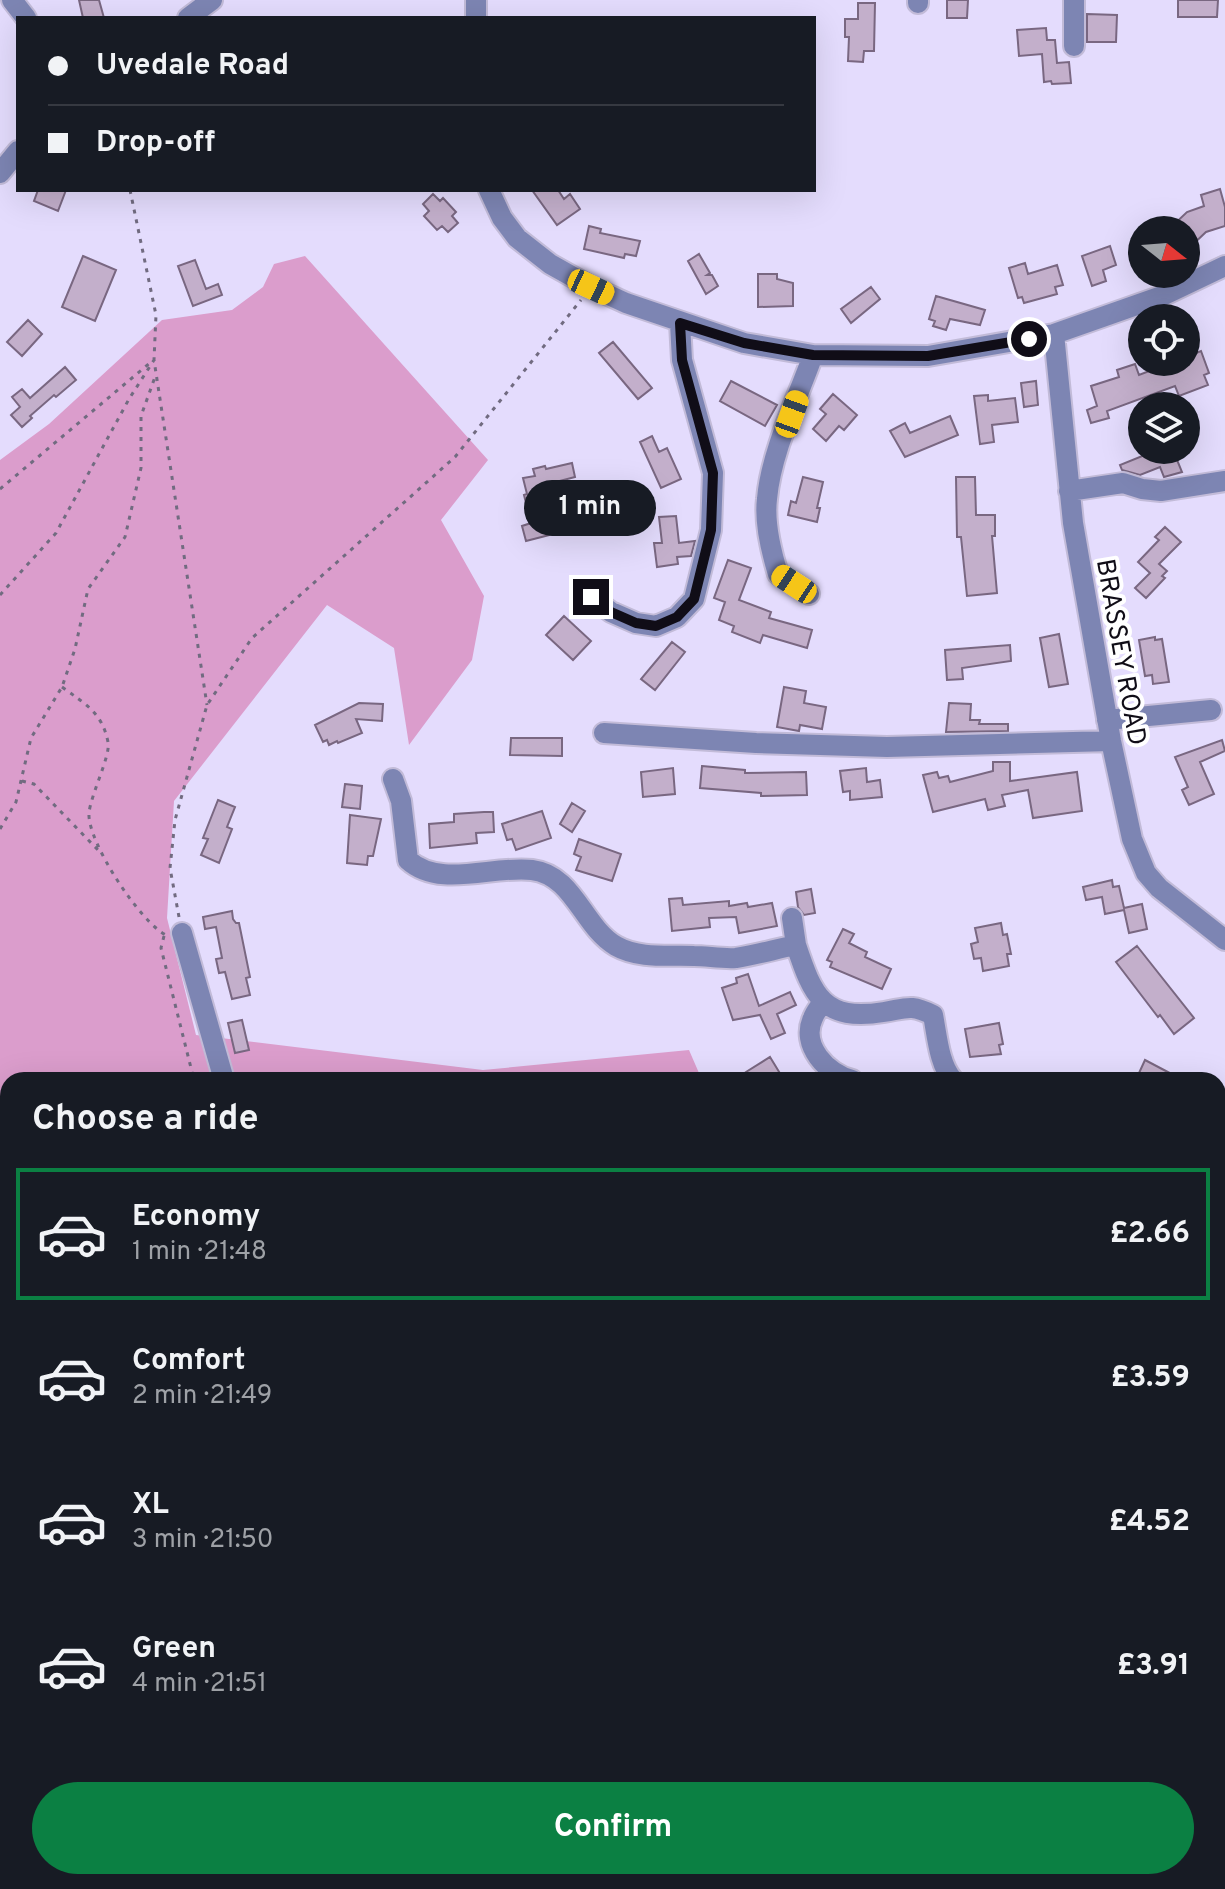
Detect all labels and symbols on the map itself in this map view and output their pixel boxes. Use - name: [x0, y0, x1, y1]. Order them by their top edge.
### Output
- north arrow: [1128, 216, 1200, 288]
- car: [564, 266, 618, 308]
- route start: [1011, 321, 1047, 357]
- car: [773, 387, 811, 441]
- callout: 1 min: [525, 481, 657, 537]
- street label: BRASSEY ROAD: [1087, 557, 1152, 748]
- car: [767, 561, 821, 607]
- route end: [573, 579, 609, 615]

